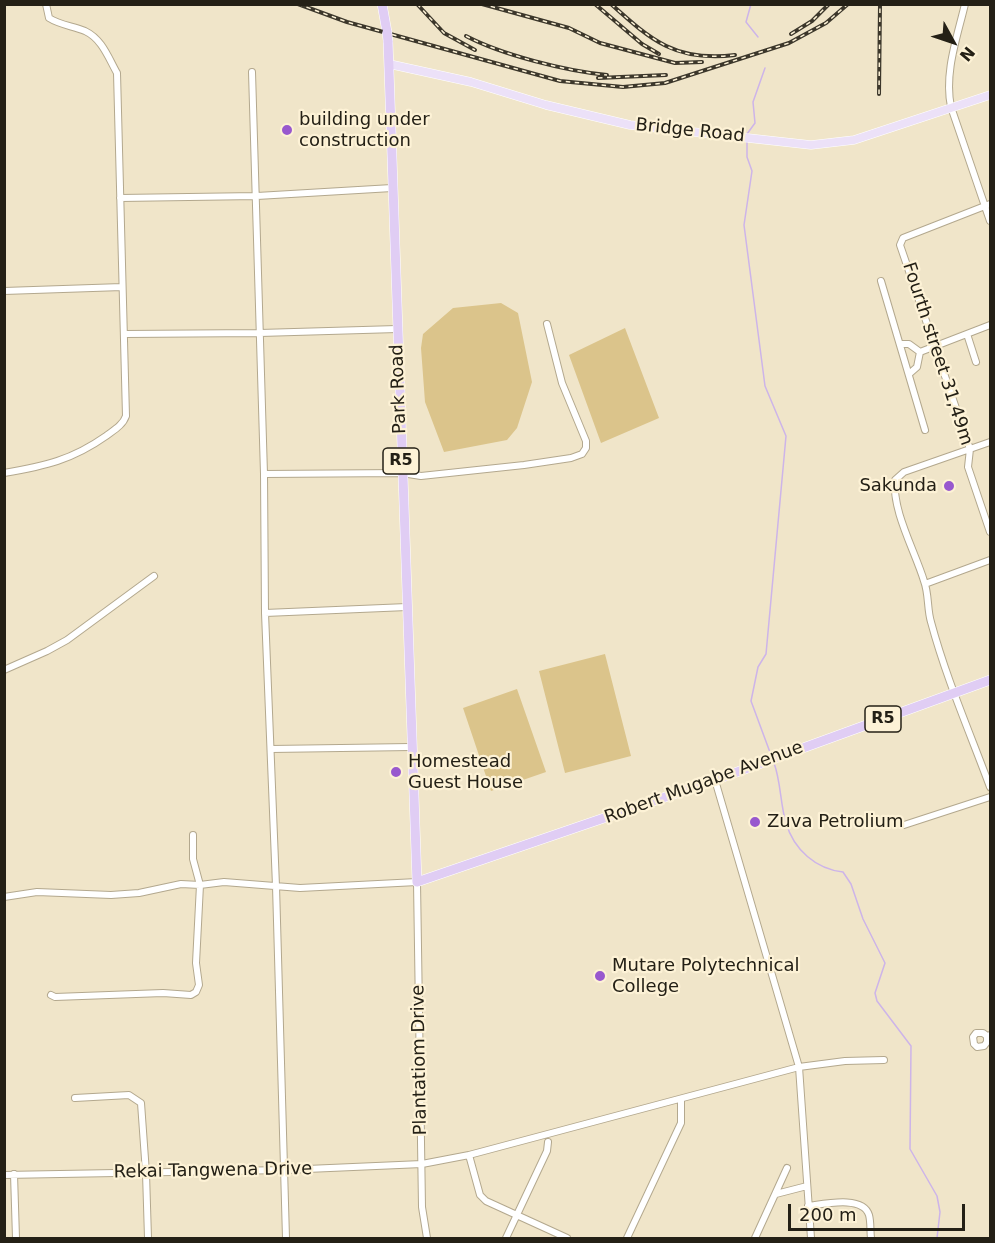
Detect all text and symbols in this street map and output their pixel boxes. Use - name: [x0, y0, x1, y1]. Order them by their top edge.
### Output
- north arrow: [923, 12, 983, 72]
- text: N: [956, 43, 979, 65]
- place label: building under construction: [299, 109, 430, 152]
- street label: Bridge Road: [634, 115, 746, 147]
- marker: building under construction: [280, 123, 294, 137]
- street label: Fourth street 31,49m: [897, 260, 977, 448]
- street label: Park Road: [387, 344, 411, 434]
- road number: R5: [383, 448, 419, 474]
- place label: Sakunda: [859, 475, 937, 497]
- marker: Sakunda: [942, 479, 956, 493]
- road number: R5: [865, 706, 901, 732]
- street label: Robert Mugabe Avenue: [602, 737, 806, 829]
- place label: Homestead Guest House: [408, 751, 523, 794]
- marker: Homestead Guest House: [389, 765, 403, 779]
- place label: Zuva Petrolium: [767, 811, 903, 833]
- marker: Zuva Petrolium: [748, 815, 762, 829]
- place label: Mutare Polytechnical College: [612, 955, 799, 998]
- marker: Mutare Polytechnical College: [593, 969, 607, 983]
- street label: Plantatiom Drive: [408, 984, 432, 1136]
- street label: Rekai Tangwena Drive: [114, 1158, 312, 1184]
- scale bar: [791, 1192, 968, 1230]
- text: 200 m: [799, 1204, 857, 1225]

